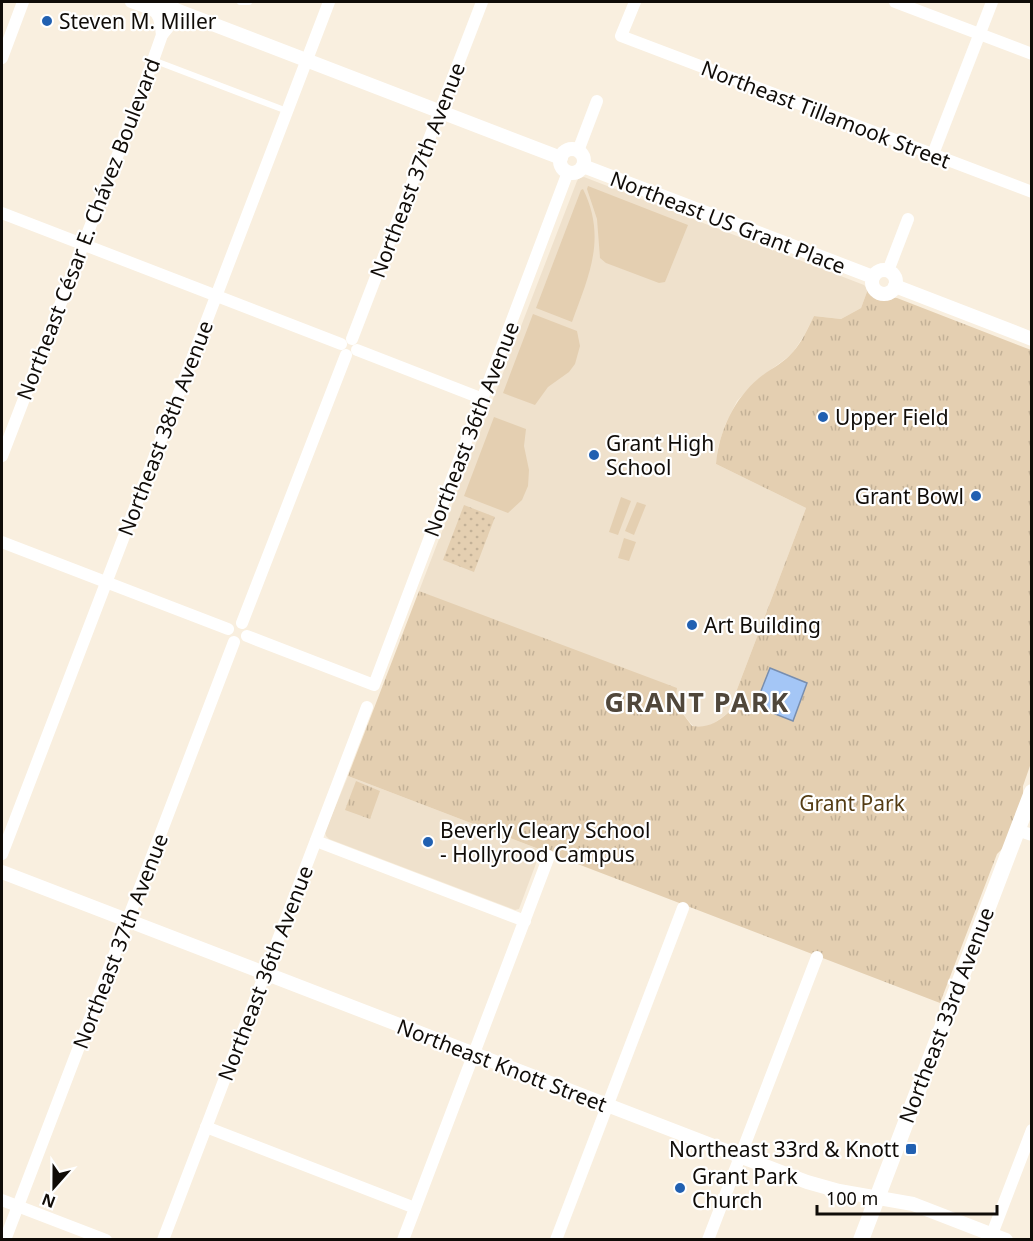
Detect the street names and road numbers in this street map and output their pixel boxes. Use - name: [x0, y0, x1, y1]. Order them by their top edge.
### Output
- street label: Northeast César E. Chávez Boulevard: [10, 54, 166, 404]
- street label: Northeast Tillamook Street: [697, 54, 955, 175]
- street label: Northeast 37th Avenue: [363, 58, 471, 282]
- street label: Northeast US Grant Place: [606, 164, 850, 280]
- street label: Northeast 38th Avenue: [111, 316, 219, 540]
- street label: Northeast 36th Avenue: [417, 317, 525, 541]
- street label: Northeast 37th Avenue: [66, 829, 174, 1053]
- street label: Northeast 36th Avenue: [211, 861, 319, 1085]
- street label: Northeast 33rd Avenue: [892, 903, 1000, 1127]
- street label: Northeast Knott Street: [393, 1012, 611, 1118]

